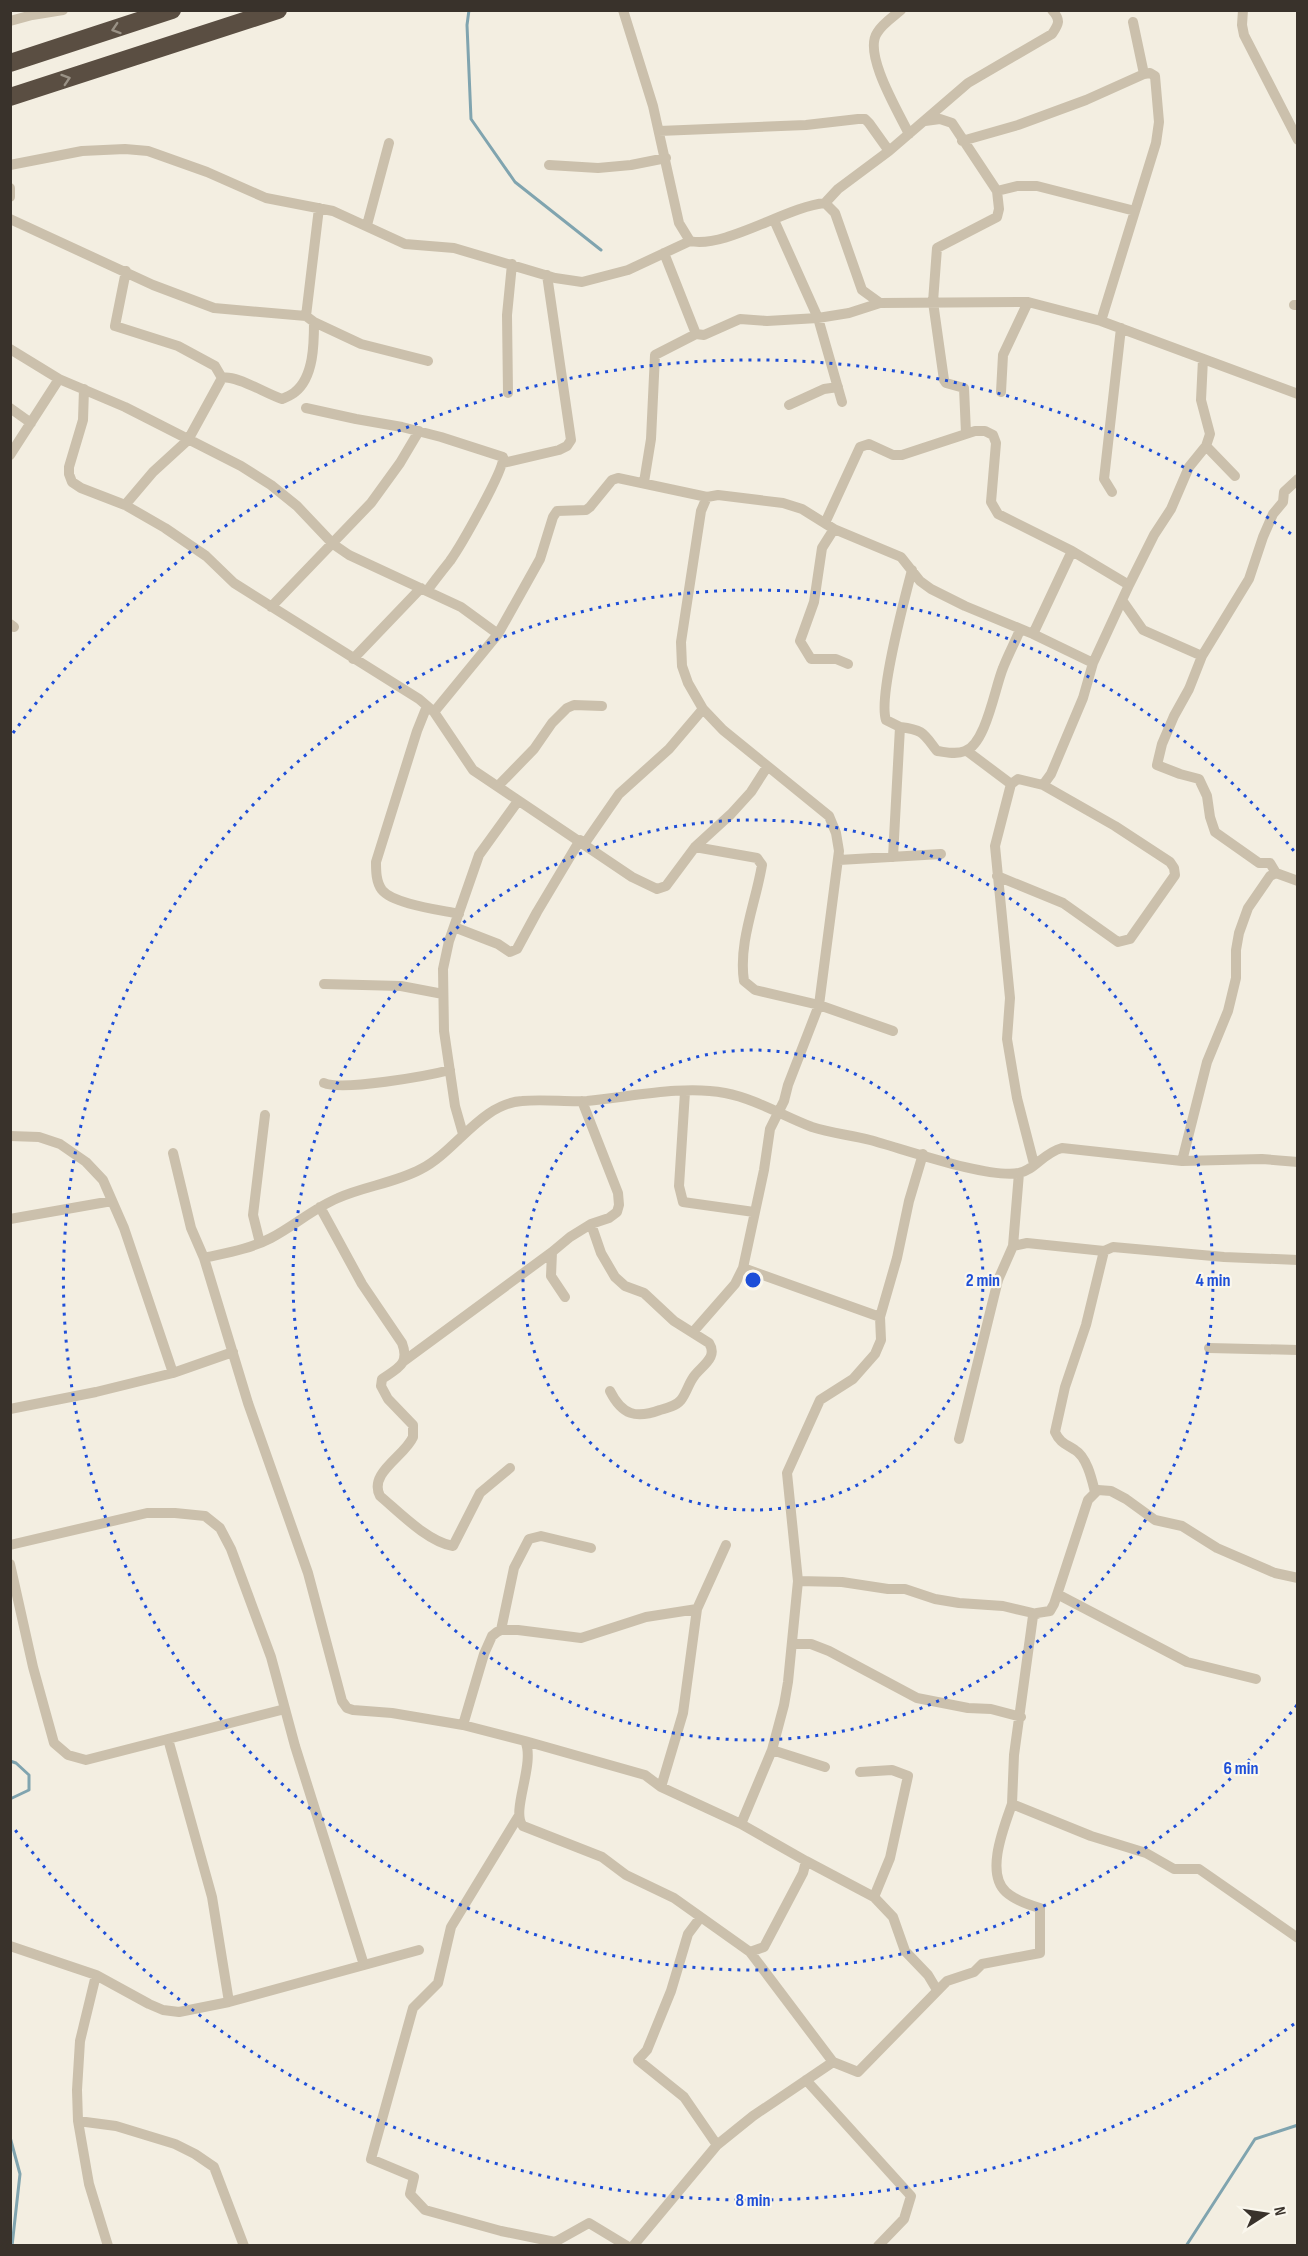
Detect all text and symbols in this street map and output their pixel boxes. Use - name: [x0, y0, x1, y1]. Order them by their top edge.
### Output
- one-way arrow: [111, 21, 122, 34]
- one-way arrow: [60, 74, 71, 86]
- centre of rings: [743, 1270, 763, 1290]
- text: 2 min: [966, 1270, 1000, 1291]
- text: 4 min: [1196, 1270, 1230, 1291]
- text: 6 min: [1224, 1758, 1258, 1779]
- north arrow: [1236, 2184, 1296, 2244]
- text: 8 min: [736, 2190, 770, 2211]
- text: N: [1269, 2205, 1289, 2217]

